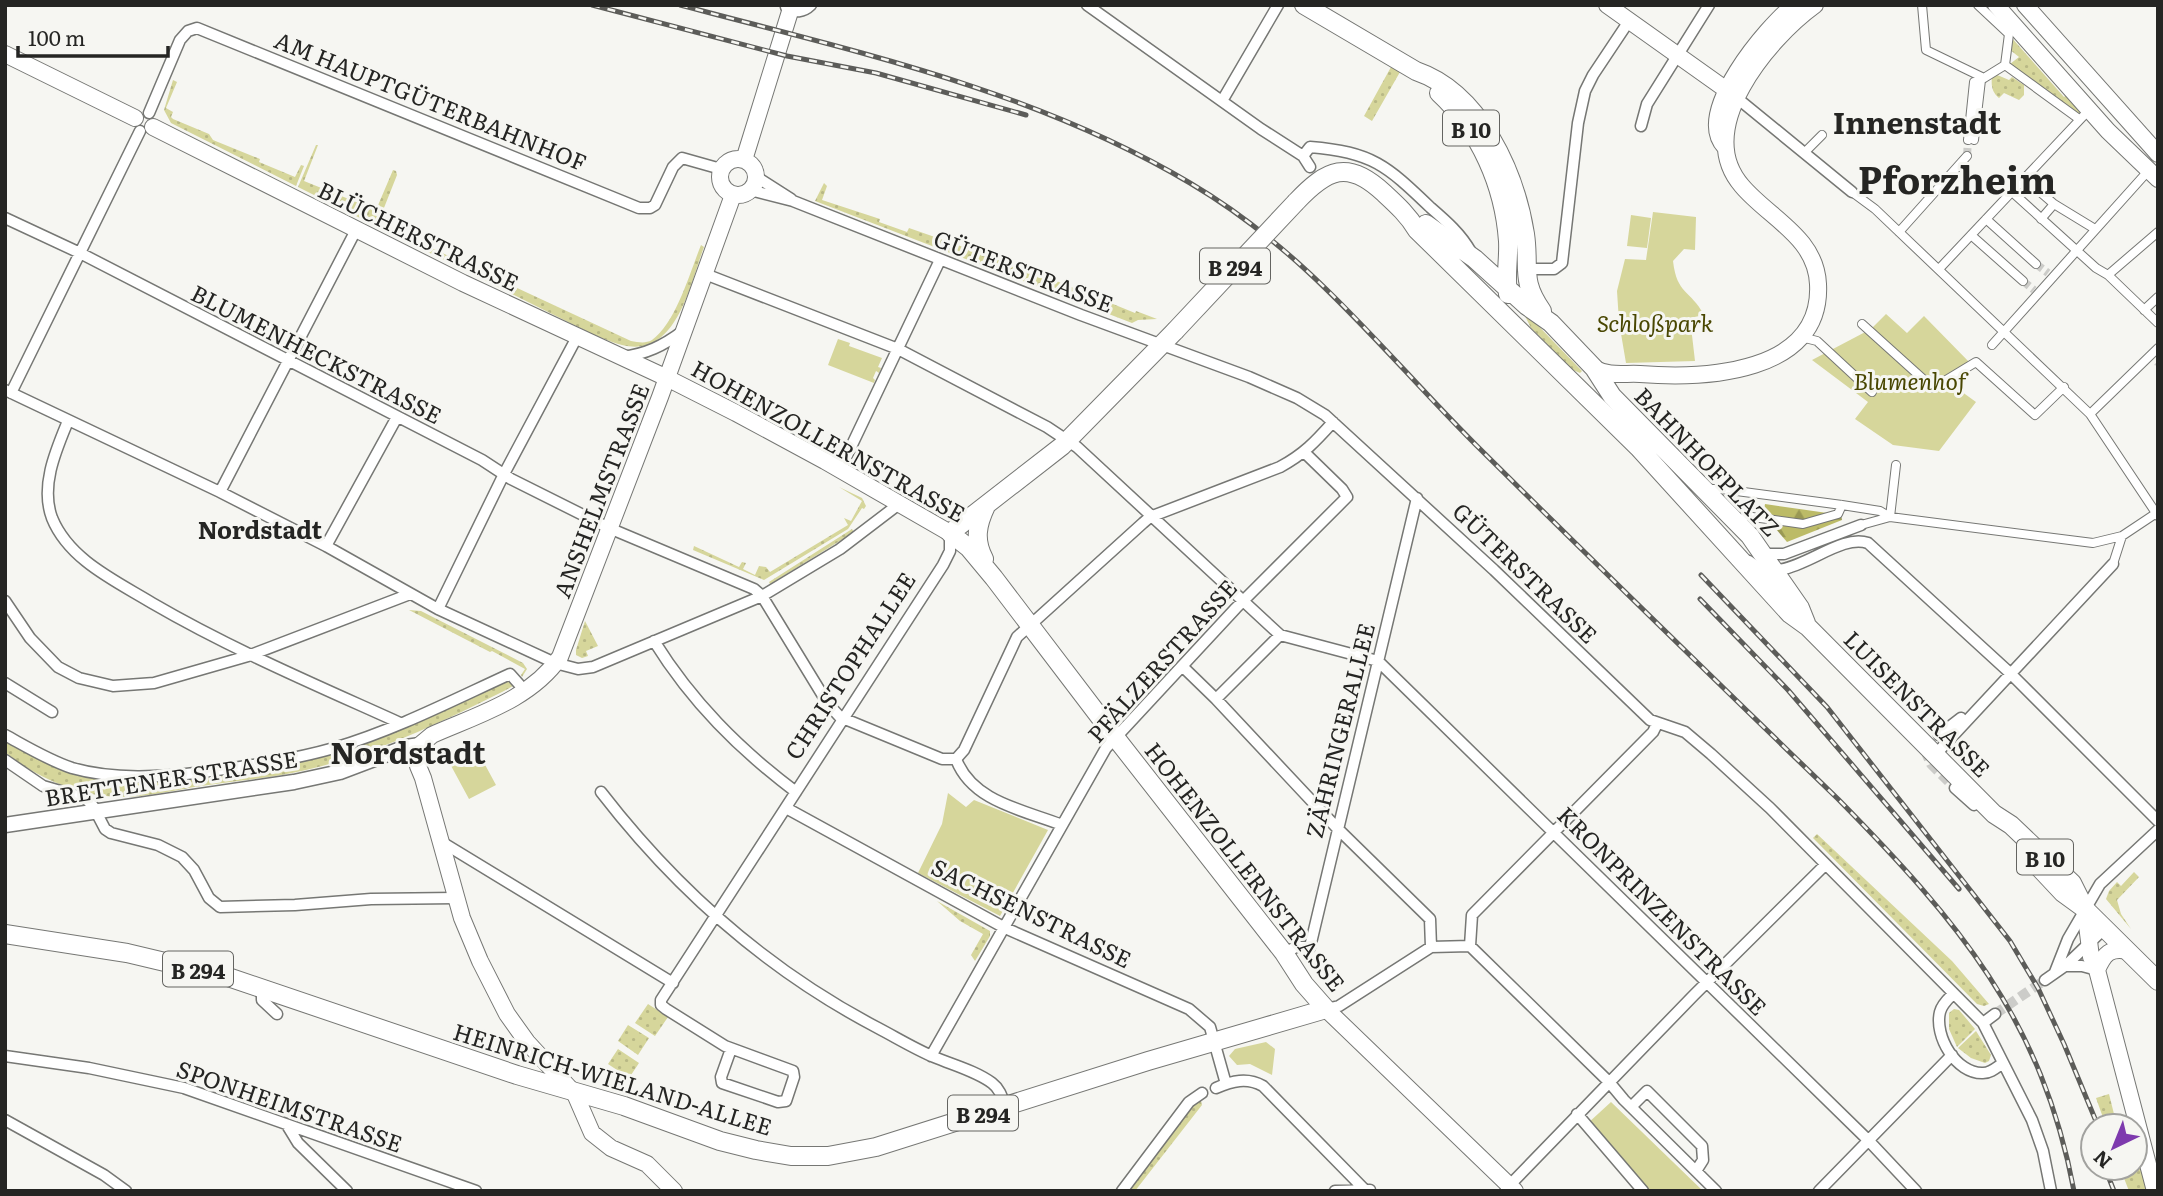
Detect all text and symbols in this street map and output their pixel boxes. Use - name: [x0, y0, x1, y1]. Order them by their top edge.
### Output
- scale bar: [18, 14, 168, 58]
- text: 100 m: [28, 21, 85, 52]
- street label: AM HAUPTGÜTERBAHNHOF: [270, 22, 592, 178]
- district label: Innenstadt: [1833, 99, 2002, 143]
- road number: B 10: [1443, 110, 1499, 146]
- district label: Pforzheim: [1858, 150, 2056, 205]
- street label: BLÜCHERSTRASSE: [313, 172, 525, 298]
- street label: GÜTERSTRASSE: [929, 220, 1119, 320]
- road number: B 294: [1200, 248, 1270, 284]
- street label: BLUMENHECKSTRASSE: [186, 275, 448, 431]
- park label: Schloßpark: [1597, 305, 1714, 339]
- street label: HOHENZOLLERNSTRASSE: [686, 350, 972, 530]
- park label: Blumenhof: [1853, 363, 1969, 397]
- street label: ANSHELMSTRASSE: [543, 378, 657, 602]
- street label: BAHNHOFPLATZ: [1628, 379, 1788, 543]
- street label: GÜTERSTRASSE: [1446, 494, 1606, 650]
- district label: Nordstadt: [198, 511, 323, 546]
- street label: CHRISTOPHALLEE: [775, 564, 923, 766]
- street label: PFÄLZERSTRASSE: [1078, 571, 1244, 749]
- street label: ZÄHRINGERALLEE: [1296, 619, 1382, 841]
- street label: LUISENSTRASSE: [1837, 622, 1999, 784]
- district label: Nordstadt: [330, 729, 487, 773]
- street label: HOHENZOLLERNSTRASSE: [1138, 734, 1354, 998]
- street label: BRETTENER STRASSE: [42, 740, 300, 814]
- street label: KRONPRINZENSTRASSE: [1551, 798, 1775, 1022]
- road number: B 10: [2017, 840, 2073, 874]
- street label: SACHSENSTRASSE: [926, 849, 1138, 975]
- road number: B 294: [163, 951, 233, 986]
- street label: HEINRICH-WIELAND-ALLEE: [449, 1013, 777, 1143]
- street label: SPONHEIMSTRASSE: [173, 1050, 407, 1160]
- road number: B 294: [948, 1096, 1018, 1130]
- north arrow: [2079, 1112, 2149, 1182]
- text: N: [2086, 1144, 2117, 1176]

